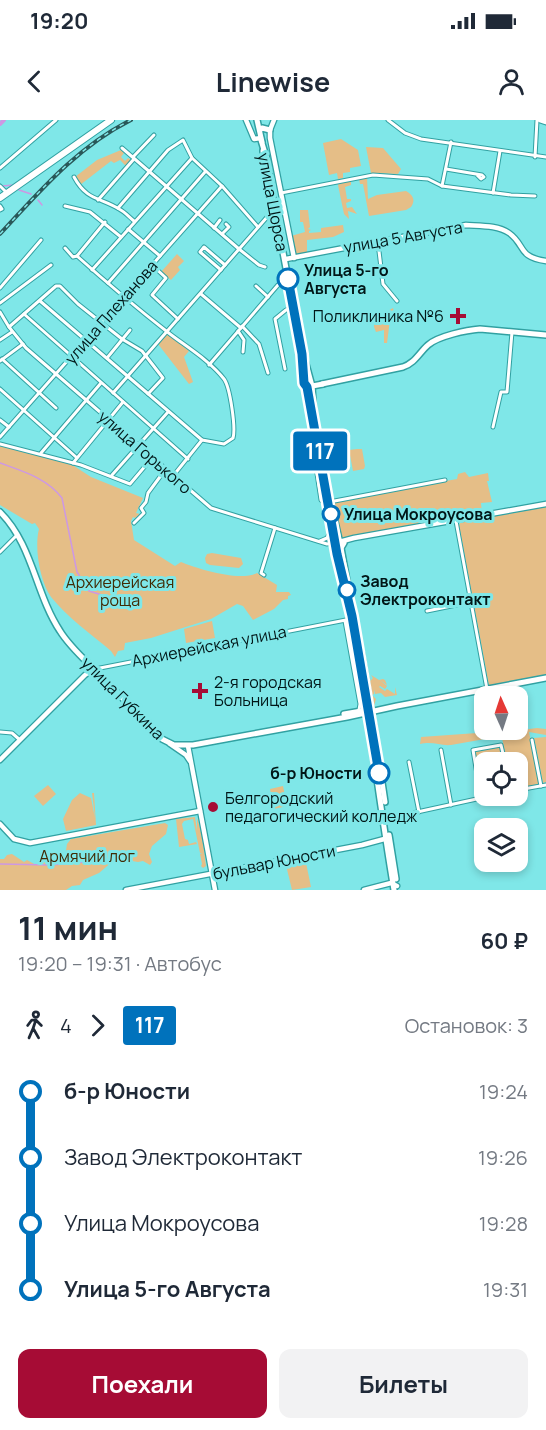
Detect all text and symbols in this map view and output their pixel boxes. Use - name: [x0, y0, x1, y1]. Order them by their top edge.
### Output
- text: 19:20: [30, 6, 88, 36]
- text: Linewise: [216, 63, 330, 100]
- icon: back: [18, 65, 51, 98]
- icon: person: [495, 65, 528, 98]
- street label: улица Щорса: [253, 151, 293, 253]
- street label: улица 5 Августа: [342, 216, 464, 258]
- street label: улица Плеханова: [60, 255, 162, 369]
- place label: Улица 5-го Августа: [304, 259, 389, 299]
- marker: Улица 5-го Августа: [277, 268, 299, 290]
- place label: Поликлиника №6: [313, 305, 444, 327]
- marker: Поликлиника №6: [449, 307, 467, 325]
- street label: улица Горького: [94, 405, 196, 499]
- line badge: 117: [286, 432, 354, 470]
- text: 117: [305, 437, 335, 465]
- place label: Улица Мокроусова: [344, 503, 492, 525]
- marker: Улица Мокроусова: [322, 505, 340, 523]
- place label: Завод Электроконтакт: [360, 570, 491, 610]
- park label: Архиерейская роща: [66, 571, 174, 611]
- marker: Завод Электроконтакт: [338, 581, 356, 599]
- street label: Архиерейская улица: [130, 620, 288, 672]
- street label: улица Губкина: [77, 652, 169, 744]
- place label: 2-я городская Больница: [214, 671, 322, 711]
- marker: 2-я городская Больница: [191, 682, 209, 700]
- north arrow: [474, 686, 528, 740]
- map controls: [474, 686, 528, 872]
- button: locate: [474, 752, 528, 806]
- place label: б-р Юности: [270, 762, 362, 784]
- marker: б-р Юности: [368, 762, 390, 784]
- place label: Белгородский педагогический колледж: [225, 787, 418, 827]
- marker: Белгородский педагогический колледж: [206, 800, 220, 814]
- button: layers: [474, 818, 528, 872]
- street label: бульвар Юности: [211, 839, 337, 885]
- park label: Армячий лог: [39, 845, 135, 867]
- text: 11 мин: [18, 905, 118, 950]
- text: 60 ₽: [480, 926, 528, 956]
- text: 19:20 – 19:31 · Автобус: [18, 950, 222, 977]
- icon: walk: [18, 1009, 51, 1042]
- icon: forward: [81, 1009, 114, 1042]
- text: 117: [135, 1011, 164, 1039]
- text: 4: [60, 1012, 72, 1039]
- text: Остановок: 3: [405, 1012, 528, 1039]
- text: б-р Юности: [64, 1076, 190, 1106]
- text: 19:24: [479, 1078, 528, 1105]
- text: Завод Электроконтакт: [64, 1142, 302, 1172]
- text: 19:26: [478, 1144, 528, 1171]
- text: Улица Мокроусова: [64, 1208, 259, 1238]
- text: 19:28: [479, 1210, 528, 1237]
- text: Улица 5-го Августа: [64, 1274, 271, 1304]
- text: 19:31: [483, 1276, 528, 1303]
- button: Поехали: [18, 1349, 267, 1418]
- button: Билеты: [279, 1349, 528, 1418]

